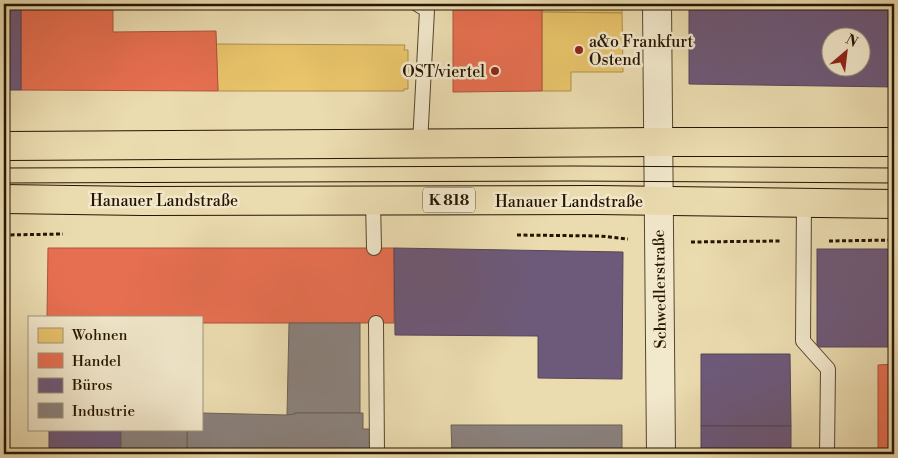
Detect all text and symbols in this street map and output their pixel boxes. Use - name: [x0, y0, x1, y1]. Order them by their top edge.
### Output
- north arrow: [820, 28, 870, 78]
- text: N: [843, 31, 861, 52]
- place label: a&o Frankfurt Ostend: [589, 32, 694, 70]
- marker: a&o Frankfurt Ostend: [573, 44, 585, 56]
- place label: OST/viertel: [402, 62, 485, 82]
- marker: OST/viertel: [489, 65, 501, 77]
- road number: K 818: [423, 188, 475, 212]
- street label: Hanauer Landstraße: [90, 191, 238, 211]
- street label: Hanauer Landstraße: [495, 192, 643, 212]
- street label: Schwedlerstraße: [649, 229, 671, 349]
- legend: [28, 316, 202, 430]
- text: Wohnen: [71, 326, 127, 345]
- text: Handel: [72, 352, 122, 371]
- text: Büros: [71, 376, 112, 395]
- text: Industrie: [72, 402, 135, 421]

